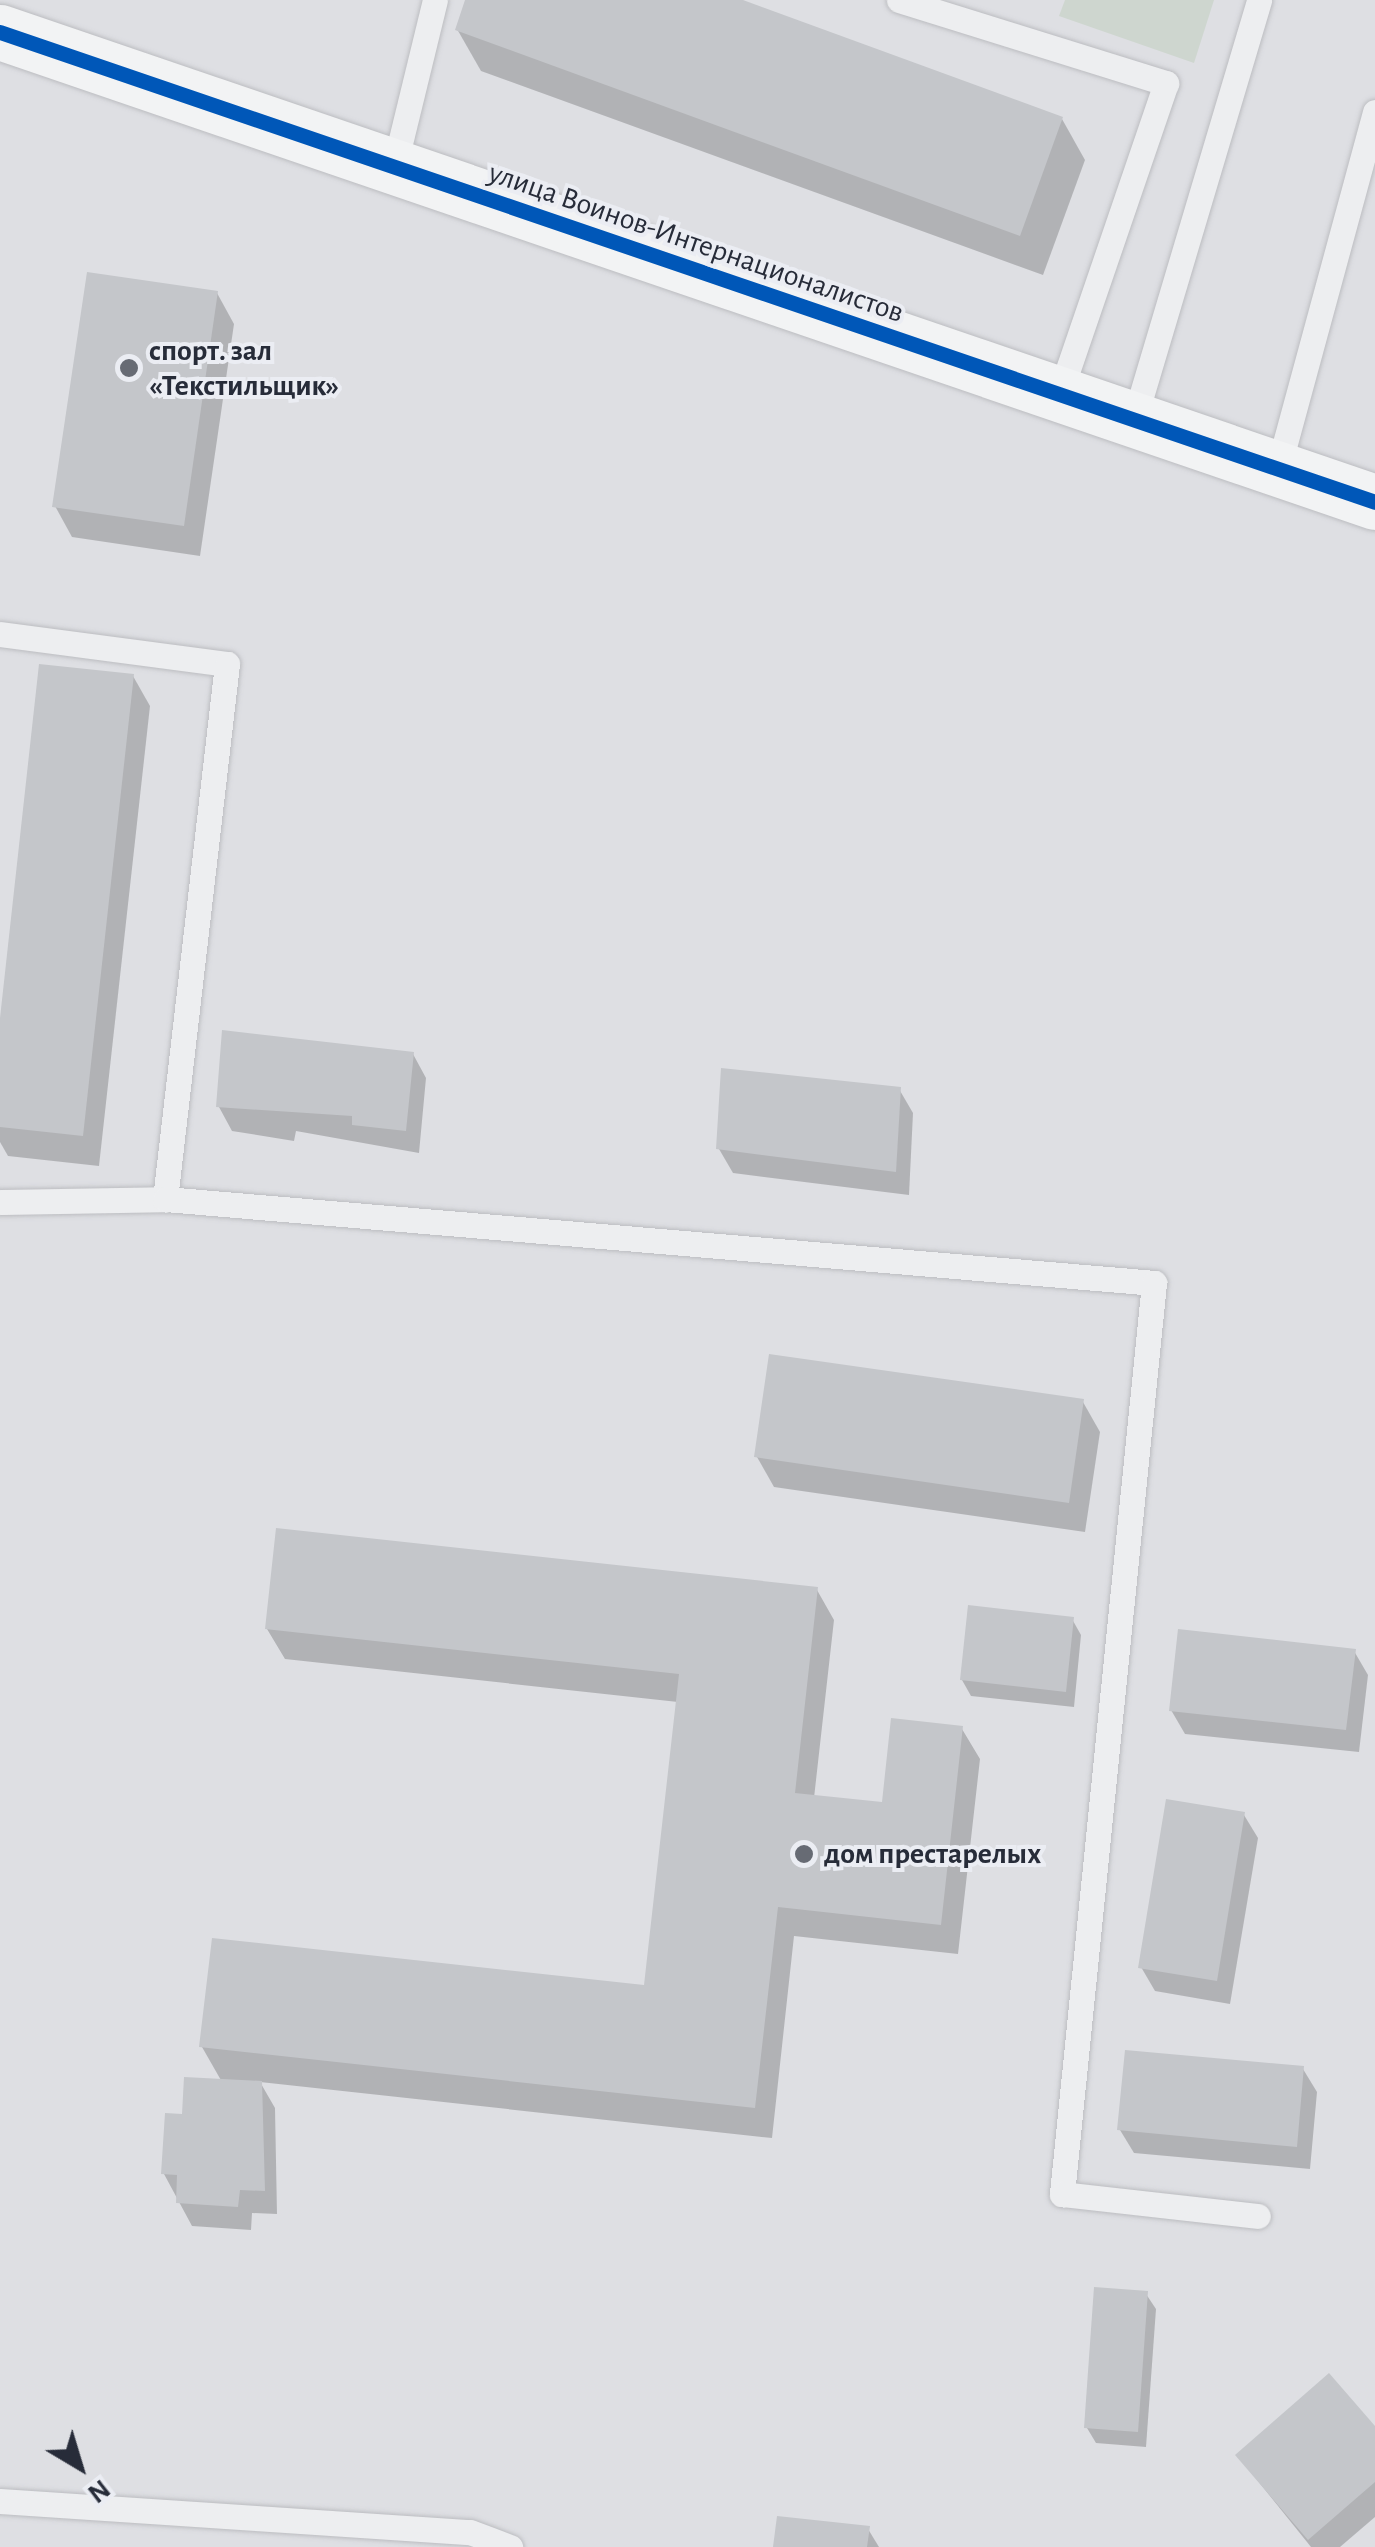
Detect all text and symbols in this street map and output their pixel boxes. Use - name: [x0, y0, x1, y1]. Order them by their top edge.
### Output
- street label: улица Воинов-Интернационалистов: [484, 155, 908, 331]
- place label: спорт. зал «Текстильщик»: [149, 333, 339, 404]
- marker: спорт. зал «Текстильщик»: [118, 357, 140, 379]
- place label: дом престарелых: [824, 1836, 1041, 1872]
- marker: дом престарелых: [793, 1843, 815, 1865]
- north arrow: [30, 2417, 130, 2517]
- text: N: [82, 2474, 115, 2508]

